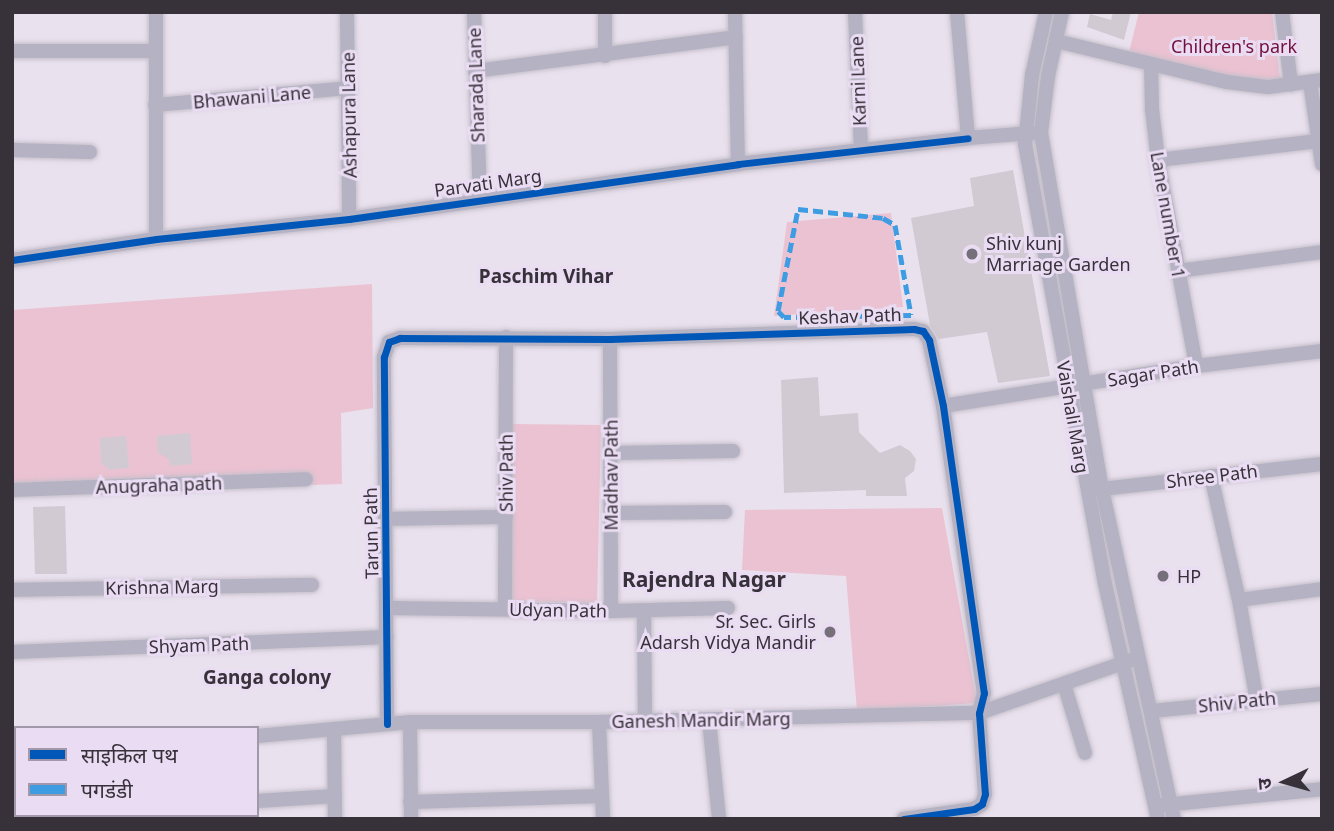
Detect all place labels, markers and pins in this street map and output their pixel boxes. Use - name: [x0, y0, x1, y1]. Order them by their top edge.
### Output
- place label: Shiv kunj Marriage Garden: [986, 233, 1131, 276]
- marker: Shiv kunj Marriage Garden: [964, 246, 980, 262]
- place label: HP: [1177, 565, 1201, 587]
- marker: HP: [1155, 568, 1171, 584]
- place label: Sr. Sec. Girls Adarsh Vidya Mandir: [640, 611, 816, 654]
- marker: Sr. Sec. Girls Adarsh Vidya Mandir: [822, 624, 838, 640]

